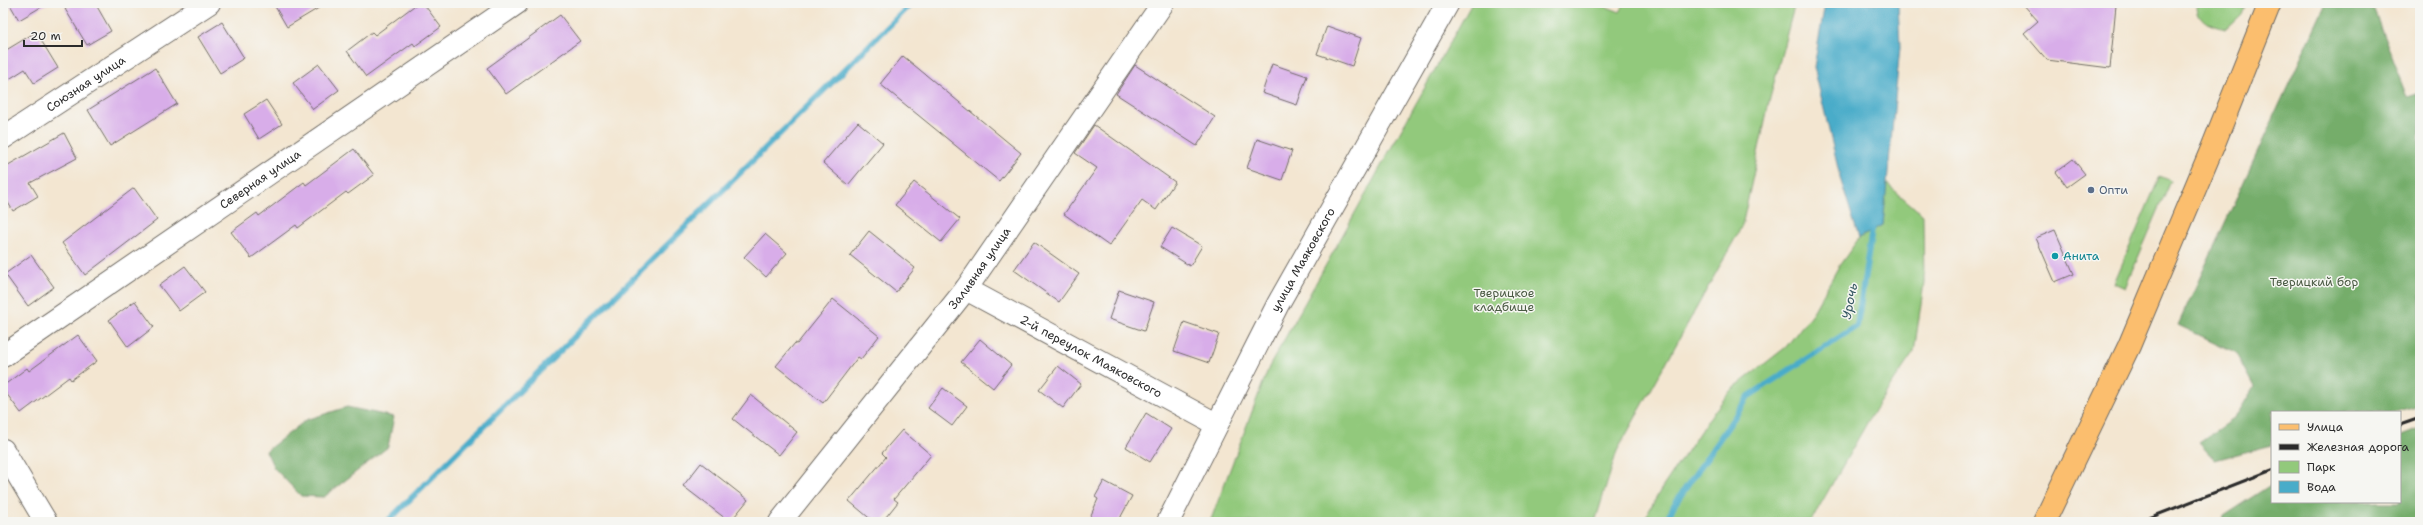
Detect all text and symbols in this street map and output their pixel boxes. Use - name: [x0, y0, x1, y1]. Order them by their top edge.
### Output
- scale bar: [24, 22, 82, 48]
- text: 20 m: [30, 28, 61, 44]
- street label: Союзная улица: [43, 52, 129, 116]
- street label: Северная улица: [216, 146, 304, 213]
- place label: Опти: [2099, 182, 2128, 198]
- marker: Опти: [2086, 185, 2096, 195]
- street label: улица Маяковского: [1267, 205, 1339, 315]
- street label: Заливная улица: [945, 224, 1015, 313]
- place label: Анита: [2063, 248, 2100, 264]
- marker: Анита: [2050, 251, 2060, 261]
- park label: Тверицкий бор: [2270, 274, 2358, 290]
- water label: Урочь: [1838, 281, 1861, 321]
- park label: Тверицкое кладбище: [1473, 285, 1535, 315]
- street label: 2-й переулок Маяковского: [1017, 312, 1165, 401]
- legend: [2271, 411, 2401, 503]
- text: Улица: [2307, 419, 2344, 435]
- text: Железная дорога: [2307, 439, 2410, 455]
- text: Парк: [2307, 459, 2336, 475]
- text: Вода: [2307, 479, 2336, 495]

